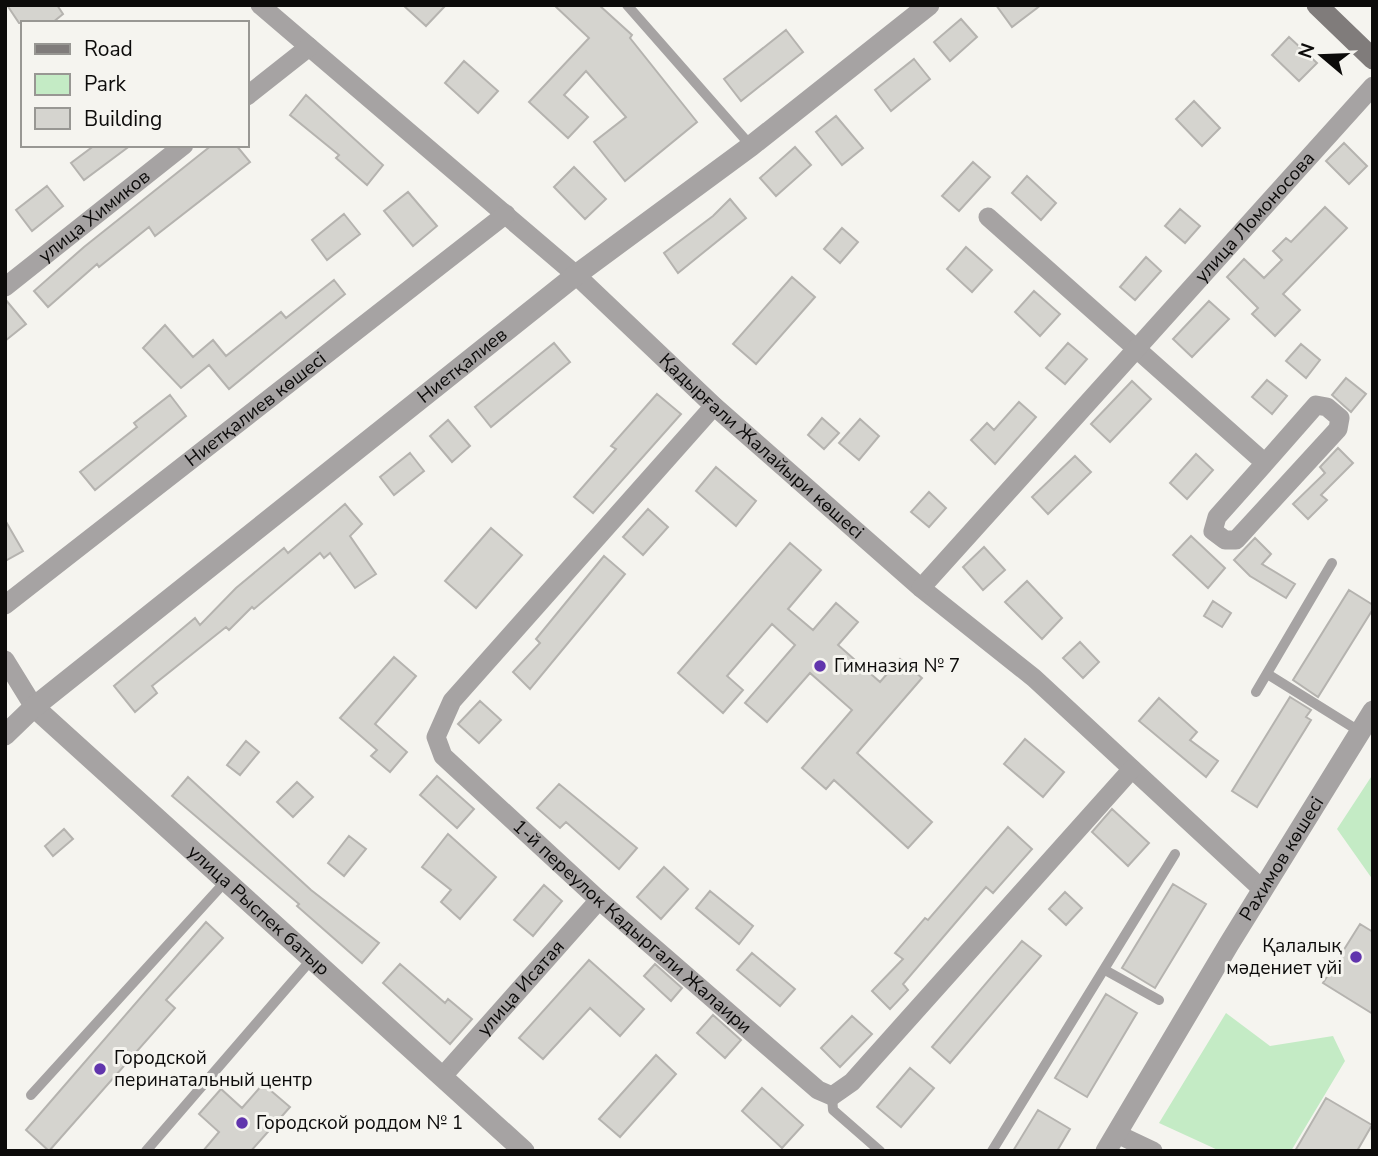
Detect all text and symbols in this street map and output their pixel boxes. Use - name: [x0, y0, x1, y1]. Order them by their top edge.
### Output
- legend: [21, 21, 248, 147]
- north arrow: [1287, 21, 1357, 91]
- text: Road: [84, 35, 133, 63]
- text: N: [1292, 40, 1321, 62]
- text: Park: [84, 70, 126, 98]
- text: Building: [84, 105, 162, 133]
- street label: улица Ломоносова: [1189, 146, 1321, 288]
- street label: улица Химиков: [33, 164, 156, 269]
- street label: Ниетқалиев: [412, 322, 513, 409]
- street label: Ниетқалиев көшесі: [180, 346, 332, 473]
- street label: Қадырғали Жалайыри көшесі: [653, 347, 870, 545]
- place label: Гимназия № 7: [834, 653, 960, 679]
- marker: Гимназия № 7: [812, 658, 828, 674]
- street label: Рахимов көшесі: [1233, 792, 1330, 926]
- street label: 1-й переулок Кадыргали Жалаири: [507, 814, 757, 1040]
- street label: улица Рыспек батыр: [182, 839, 335, 982]
- place label: Қалалық мәдениет үйі: [1226, 933, 1342, 981]
- street label: улица Исатая: [471, 934, 571, 1042]
- marker: Қалалық мәдениет үйі: [1348, 949, 1364, 965]
- place label: Городской перинатальный центр: [114, 1045, 312, 1093]
- marker: Городской перинатальный центр: [92, 1061, 108, 1077]
- place label: Городской роддом № 1: [256, 1110, 463, 1136]
- marker: Городской роддом № 1: [234, 1115, 250, 1131]

